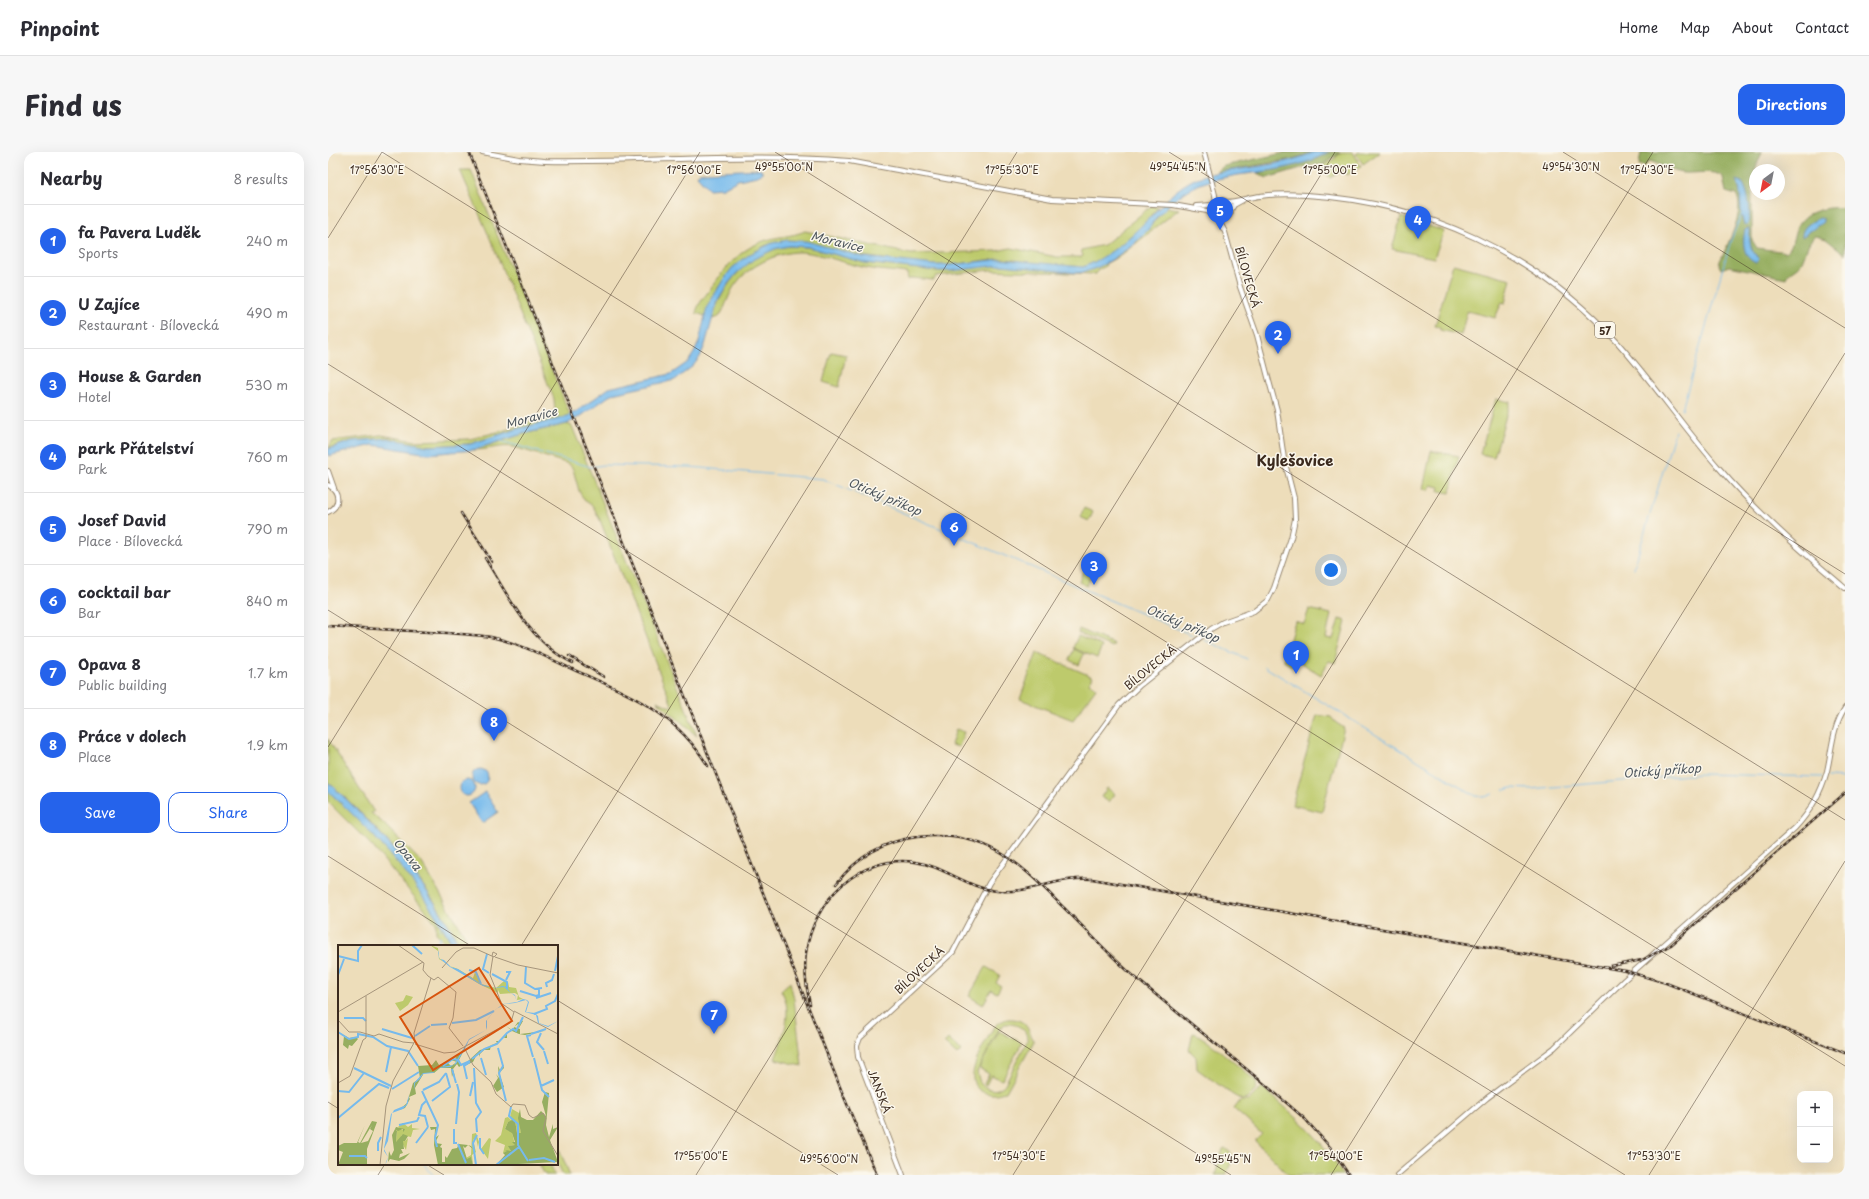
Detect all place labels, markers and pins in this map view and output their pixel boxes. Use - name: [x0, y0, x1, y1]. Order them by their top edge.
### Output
- pin: 5: [1207, 197, 1233, 230]
- pin: 4: [1405, 206, 1431, 239]
- pin: 2: [1265, 321, 1291, 354]
- pin: 6: [941, 513, 967, 546]
- pin: 3: [1081, 552, 1107, 585]
- pin: 1: [1283, 641, 1309, 674]
- pin: 8: [481, 708, 507, 741]
- pin: 7: [701, 1001, 727, 1034]

